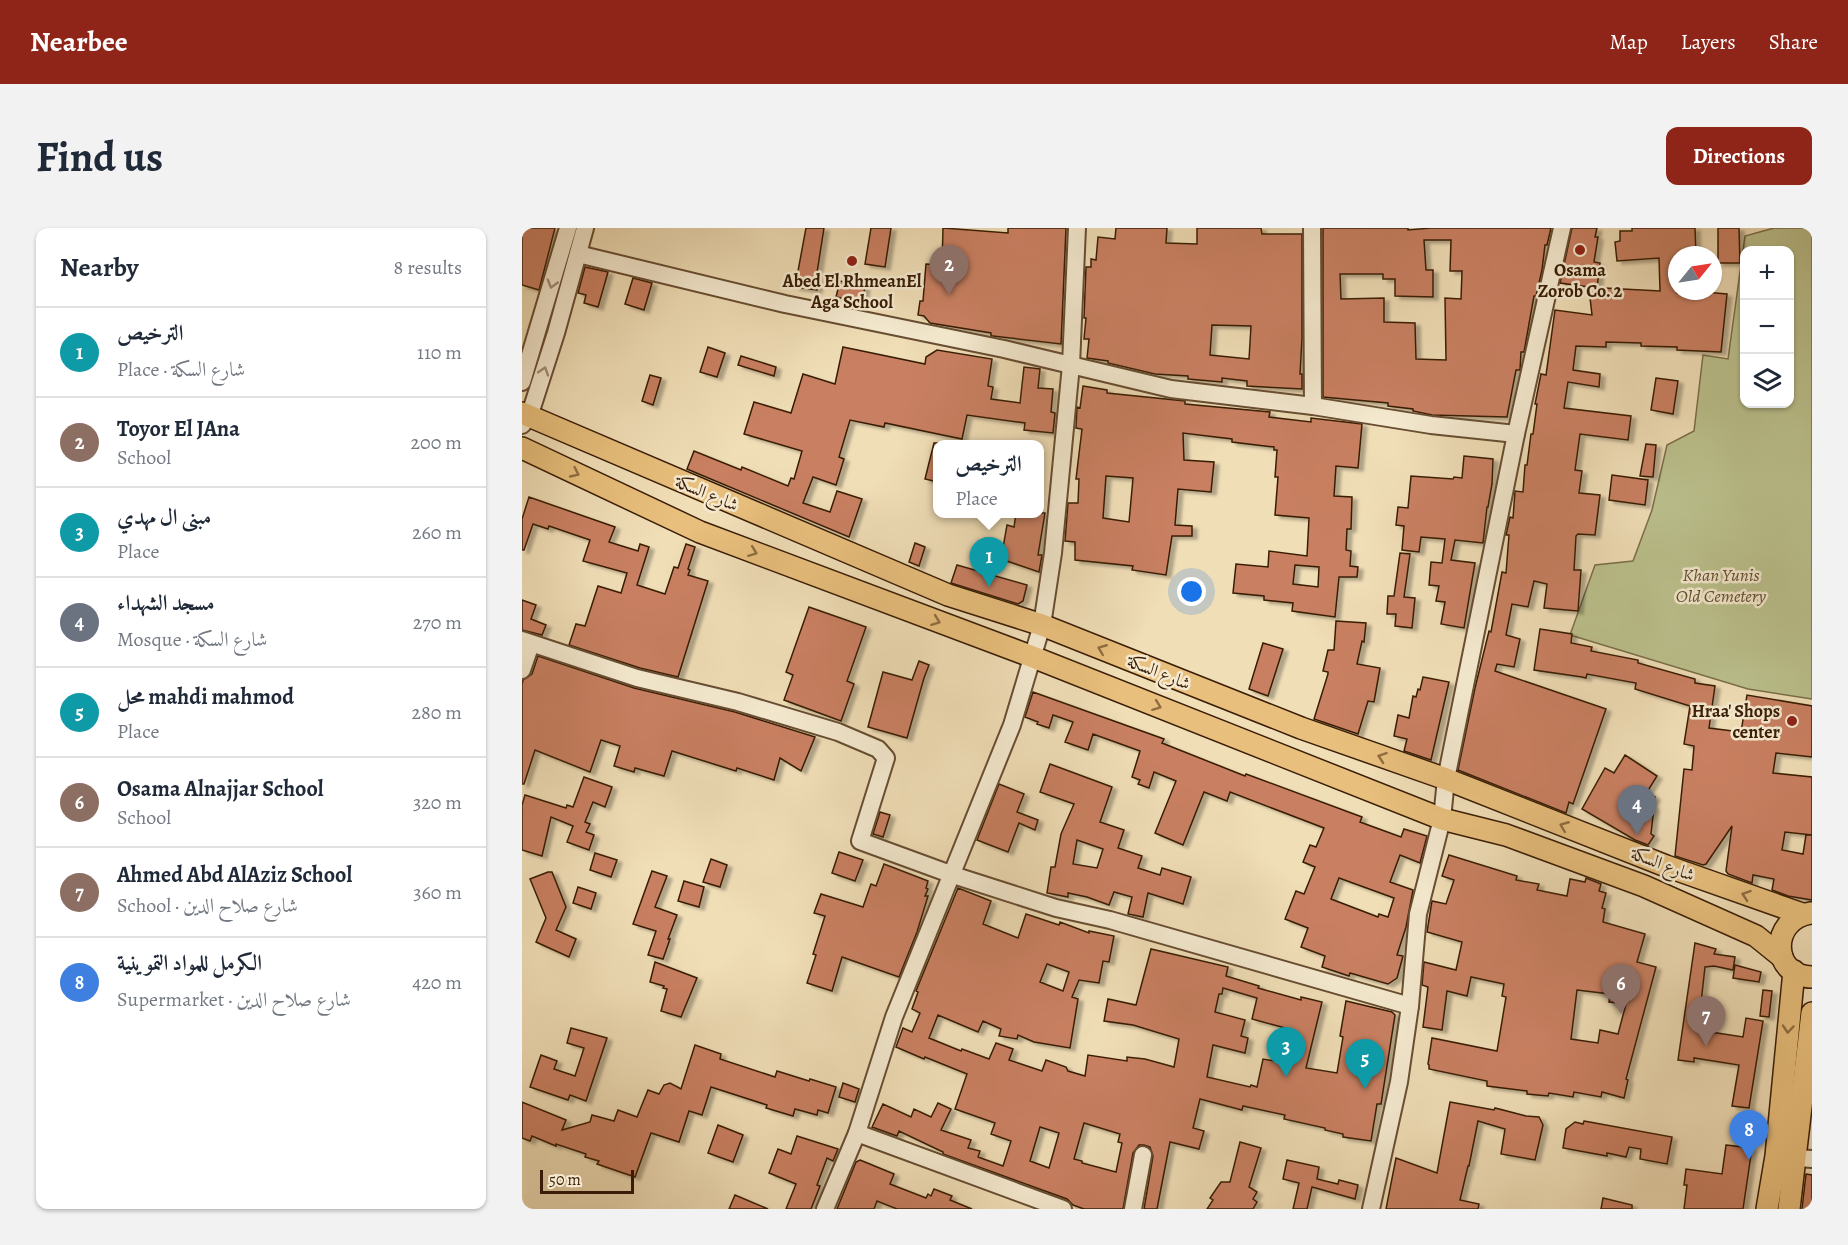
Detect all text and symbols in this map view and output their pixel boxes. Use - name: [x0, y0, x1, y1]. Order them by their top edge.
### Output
- text: Nearbee: [30, 23, 128, 61]
- text: Map: [1609, 28, 1648, 56]
- text: Layers: [1681, 28, 1736, 56]
- text: Share: [1769, 28, 1818, 56]
- button: Directions: [1666, 127, 1812, 185]
- text: Find us: [36, 128, 163, 185]
- marker: Osama Zorob Co. 2: [1573, 243, 1587, 257]
- pin: 2: [930, 245, 968, 295]
- north arrow: [1668, 246, 1722, 300]
- map controls: [1740, 246, 1794, 408]
- button: +: [1740, 246, 1794, 300]
- text: Nearby: [60, 250, 139, 285]
- text: 8 results: [394, 254, 462, 281]
- marker: Abed El RhmeanEl Aga School: [845, 254, 859, 268]
- place label: Osama Zorob Co. 2: [1538, 258, 1622, 303]
- place label: Abed El RhmeanEl Aga School: [782, 269, 922, 314]
- one-way arrow: [547, 278, 559, 289]
- button: −: [1740, 300, 1794, 354]
- text: الترخيص: [117, 318, 183, 348]
- text: 1: [76, 339, 83, 366]
- text: 110 m: [417, 339, 462, 366]
- button: layers: [1740, 354, 1794, 408]
- text: Place · شارع السكة: [117, 356, 245, 383]
- one-way arrow: [536, 366, 549, 377]
- text: Toyor El JAna: [117, 414, 240, 444]
- text: 2: [75, 429, 84, 456]
- text: 200 m: [411, 429, 462, 456]
- popup: [933, 440, 1044, 518]
- text: School: [117, 444, 171, 471]
- text: الترخيص: [955, 449, 1022, 479]
- one-way arrow: [568, 466, 579, 478]
- street label: شارع السكة: [670, 469, 742, 520]
- text: Place: [955, 485, 998, 512]
- text: مبنى ال مهدي: [117, 502, 211, 532]
- text: 3: [75, 519, 84, 546]
- text: 260 m: [412, 519, 462, 546]
- text: Place: [117, 538, 159, 565]
- pin: 1: [970, 538, 1008, 587]
- one-way arrow: [747, 545, 758, 557]
- park label: Khan Yunis Old Cemetery: [1676, 563, 1766, 608]
- your location: [1177, 577, 1206, 606]
- text: مسجد الشهداء: [117, 588, 215, 618]
- text: 4: [75, 609, 84, 636]
- text: 270 m: [413, 609, 462, 636]
- one-way arrow: [930, 613, 940, 626]
- text: Mosque · شارع السكة: [117, 626, 267, 653]
- one-way arrow: [1097, 644, 1108, 656]
- street label: شارع السكة: [1122, 648, 1194, 698]
- text: محل mahdi mahmod: [117, 682, 294, 712]
- text: 5: [75, 699, 84, 726]
- text: 280 m: [412, 699, 462, 726]
- one-way arrow: [1150, 699, 1161, 711]
- place label: Hraa' Shops center: [1691, 699, 1781, 744]
- marker: Hraa' Shops center: [1785, 714, 1799, 728]
- text: Place: [117, 718, 159, 745]
- one-way arrow: [1377, 751, 1388, 764]
- text: Osama Alnajjar School: [117, 774, 324, 804]
- pin: 4: [1618, 786, 1656, 835]
- text: 6: [75, 789, 84, 816]
- text: 320 m: [413, 789, 462, 816]
- text: School: [117, 804, 171, 831]
- one-way arrow: [1559, 821, 1570, 833]
- street label: شارع السكة: [1626, 841, 1698, 890]
- text: Ahmed Abd AlAziz School: [117, 860, 352, 890]
- text: 7: [75, 879, 84, 906]
- text: 360 m: [413, 879, 462, 906]
- one-way arrow: [1742, 889, 1752, 902]
- text: School · شارع صلاح الدين: [117, 892, 298, 919]
- text: الكرمل للمواد التموينية: [117, 948, 262, 978]
- pin: 6: [1602, 964, 1640, 1014]
- text: 8: [75, 969, 84, 996]
- text: 420 m: [412, 969, 462, 996]
- text: Supermarket · شارع صلاح الدين: [117, 986, 351, 1013]
- pin: 7: [1686, 996, 1726, 1046]
- one-way arrow: [1782, 1025, 1795, 1034]
- pin: 3: [1266, 1028, 1305, 1077]
- pin: 5: [1346, 1040, 1384, 1089]
- pin: 8: [1730, 1110, 1768, 1160]
- scale bar: [540, 1167, 634, 1194]
- text: 50 m: [549, 1169, 581, 1191]

